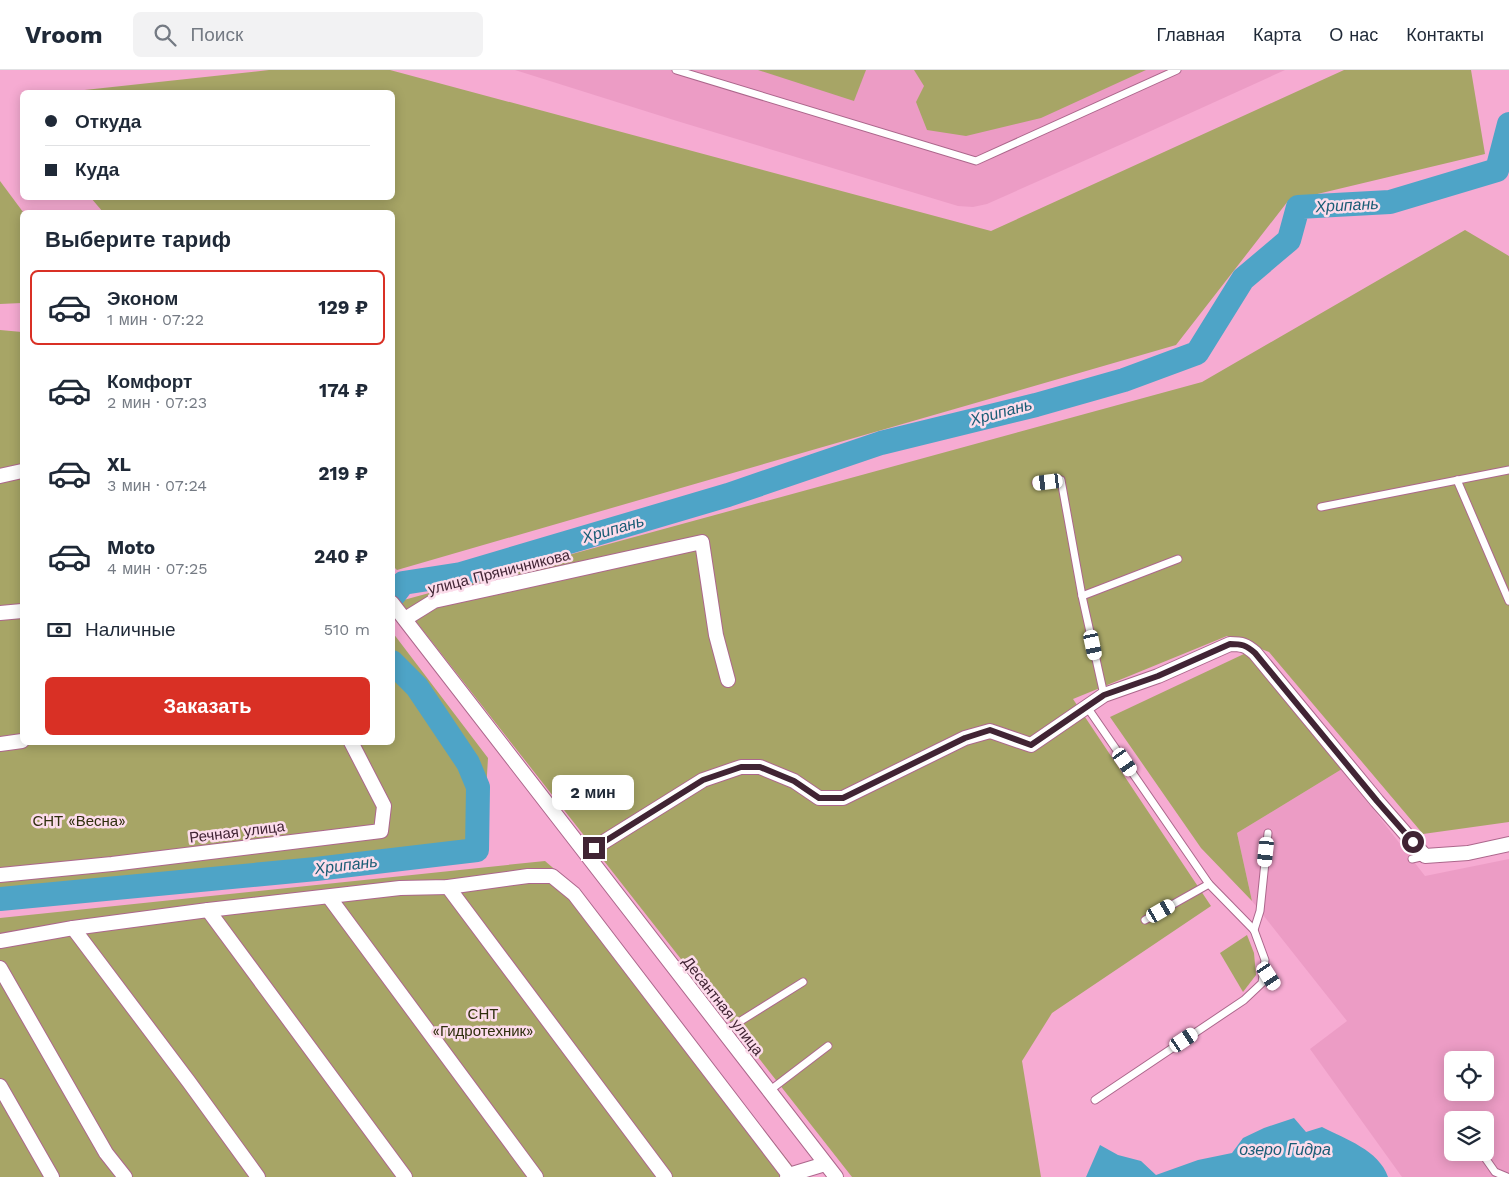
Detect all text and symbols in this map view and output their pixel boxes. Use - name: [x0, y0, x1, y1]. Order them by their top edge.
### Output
- search box: [133, 12, 483, 57]
- text: Vroom: [25, 21, 103, 49]
- icon: search: [151, 21, 179, 49]
- text: Поиск: [191, 23, 243, 46]
- text: Главная: [1156, 24, 1225, 45]
- text: Карта: [1253, 24, 1301, 45]
- text: О нас: [1329, 24, 1378, 45]
- text: Контакты: [1406, 24, 1484, 45]
- text: Откуда: [75, 110, 141, 133]
- text: Куда: [75, 158, 119, 181]
- water label: Хрипань: [1314, 194, 1379, 216]
- text: Выберите тариф: [45, 227, 231, 252]
- icon: car: [47, 285, 92, 330]
- text: Эконом: [107, 287, 178, 310]
- text: 129 ₽: [318, 296, 368, 319]
- text: 1 мин · 07:22: [107, 310, 204, 329]
- icon: car: [47, 368, 92, 413]
- text: Комфорт: [107, 370, 192, 393]
- text: 174 ₽: [319, 379, 368, 402]
- text: 2 мин · 07:23: [107, 393, 207, 412]
- water label: Хрипань: [967, 395, 1034, 430]
- icon: car: [47, 451, 92, 496]
- text: XL: [107, 453, 131, 476]
- text: 219 ₽: [318, 462, 368, 485]
- car: [1032, 473, 1063, 491]
- text: 3 мин · 07:24: [107, 476, 207, 495]
- water label: Хрипань: [579, 511, 646, 547]
- icon: car: [47, 534, 92, 579]
- text: Moto: [107, 536, 155, 559]
- text: 240 ₽: [314, 545, 368, 568]
- street label: улица Пряничникова: [426, 545, 573, 598]
- text: 4 мин · 07:25: [107, 559, 208, 578]
- icon: cash: [45, 616, 73, 644]
- text: Наличные: [85, 618, 176, 641]
- text: 510 m: [324, 620, 370, 639]
- car: [1082, 629, 1103, 661]
- button: Заказать: [45, 677, 370, 735]
- car: [1110, 745, 1139, 779]
- callout: 2 мин: [553, 776, 635, 810]
- text: 2 мин: [570, 783, 616, 802]
- park label: СНТ «Весна»: [32, 812, 126, 830]
- street label: Речная улица: [188, 817, 286, 847]
- route start: [1402, 831, 1424, 853]
- car: [1256, 836, 1275, 868]
- route end: [583, 837, 605, 859]
- water label: Хрипань: [312, 852, 379, 878]
- car: [1144, 897, 1177, 925]
- street label: Десантная улица: [679, 953, 768, 1060]
- car: [1254, 959, 1283, 993]
- park label: СНТ «Гидротехник»: [433, 1005, 534, 1040]
- car: [1167, 1025, 1200, 1055]
- map controls: [1444, 1051, 1494, 1161]
- button: locate: [1444, 1051, 1494, 1101]
- button: layers: [1444, 1111, 1494, 1161]
- water label: озеро Гидра: [1239, 1140, 1331, 1159]

